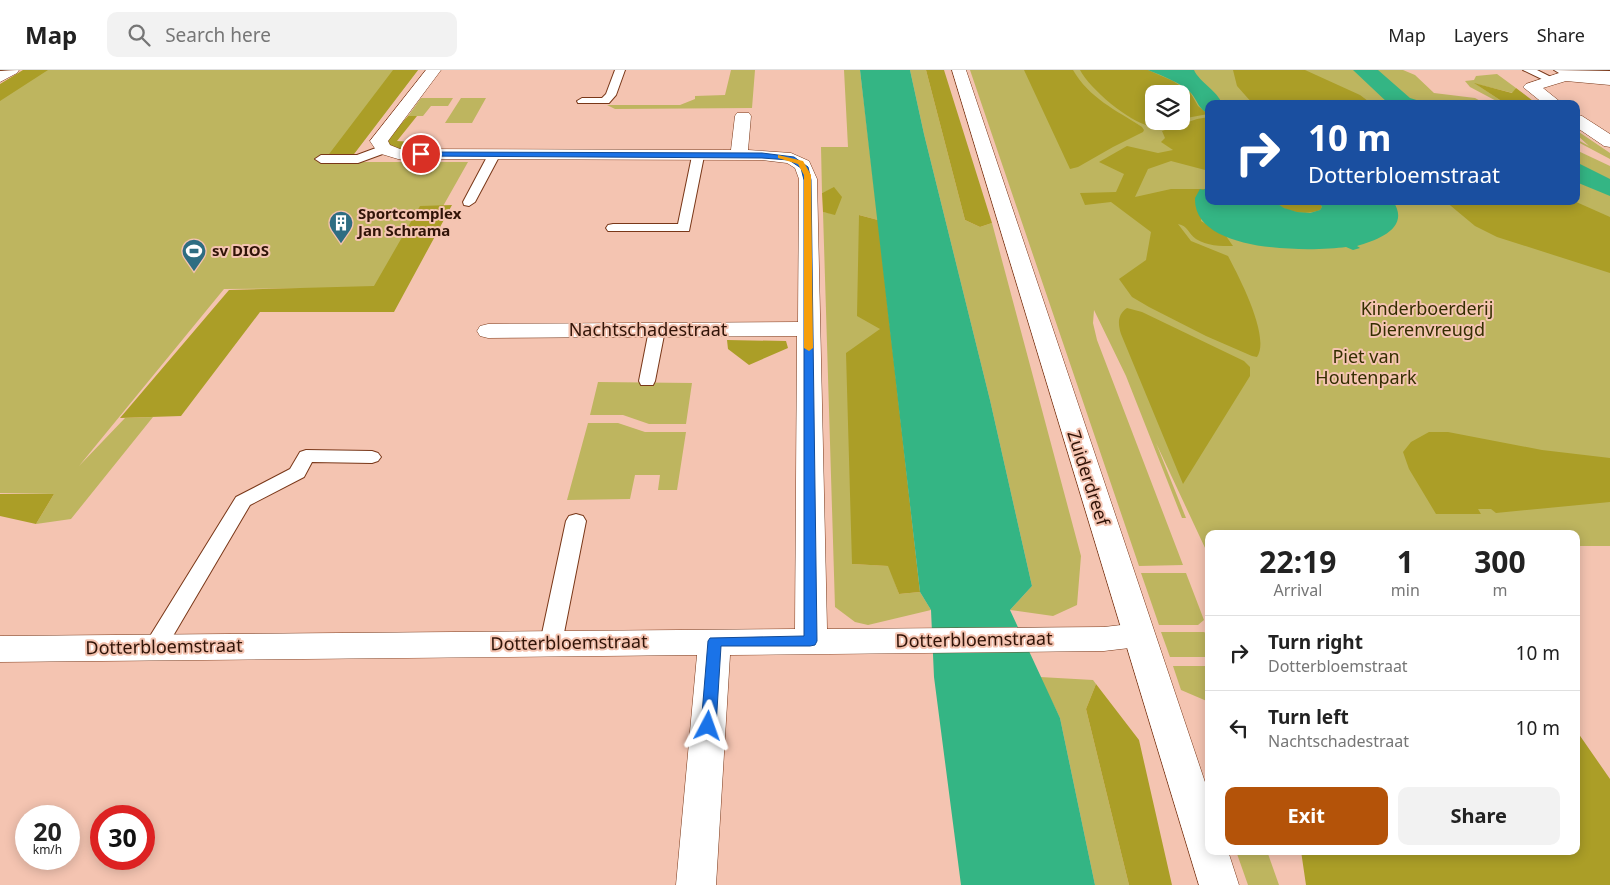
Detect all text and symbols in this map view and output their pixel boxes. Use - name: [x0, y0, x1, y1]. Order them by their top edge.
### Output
- search box: [107, 12, 457, 57]
- text: Map: [25, 18, 77, 51]
- icon: search: [125, 21, 153, 49]
- text: Search here: [165, 22, 271, 48]
- text: Map: [1388, 23, 1426, 47]
- text: Layers: [1454, 23, 1509, 47]
- text: Share: [1537, 23, 1585, 47]
- map controls: [1145, 85, 1190, 130]
- button: layers: [1145, 85, 1190, 130]
- text: 10 m: [1308, 114, 1391, 161]
- icon: right: [1225, 120, 1290, 185]
- pin: [400, 133, 442, 175]
- icon: arrive: [407, 140, 435, 168]
- text: Dotterbloemstraat: [1308, 159, 1500, 189]
- place label: Sportcomplex Jan Schrama: [356, 203, 462, 240]
- building icon: Sportcomplex Jan Schrama: [328, 210, 354, 244]
- sports icon: sv DIOS: [181, 238, 207, 272]
- place label: sv DIOS: [212, 240, 269, 260]
- park label: Kinderboerderij Dierenvreugd: [1361, 296, 1493, 341]
- street label: Nachtschadestraat: [569, 317, 728, 341]
- park label: Piet van Houtenpark: [1315, 344, 1417, 389]
- street label: Zuiderdreef: [1062, 427, 1116, 529]
- text: 22:19: [1259, 541, 1336, 582]
- text: 1: [1397, 541, 1414, 582]
- text: 300: [1474, 541, 1526, 582]
- text: Arrival: [1273, 579, 1322, 601]
- text: min: [1391, 579, 1420, 601]
- text: m: [1492, 579, 1507, 601]
- street label: Dotterbloemstraat: [895, 626, 1053, 652]
- street label: Dotterbloemstraat: [490, 629, 648, 655]
- text: Turn right: [1268, 629, 1363, 655]
- street label: Dotterbloemstraat: [85, 633, 243, 659]
- icon: right: [1225, 639, 1253, 667]
- text: 10 m: [1516, 640, 1560, 666]
- text: Dotterbloemstraat: [1268, 655, 1408, 677]
- position arrow: [681, 699, 733, 751]
- text: Turn left: [1268, 704, 1349, 730]
- icon: left: [1225, 714, 1253, 742]
- text: 10 m: [1516, 715, 1560, 741]
- text: Nachtschadestraat: [1268, 730, 1409, 752]
- button: Exit: [1225, 787, 1388, 845]
- button: Share: [1398, 787, 1560, 845]
- speed limit sign: 30: [90, 805, 155, 870]
- text: 20: [33, 814, 62, 848]
- text: km/h: [33, 841, 62, 858]

